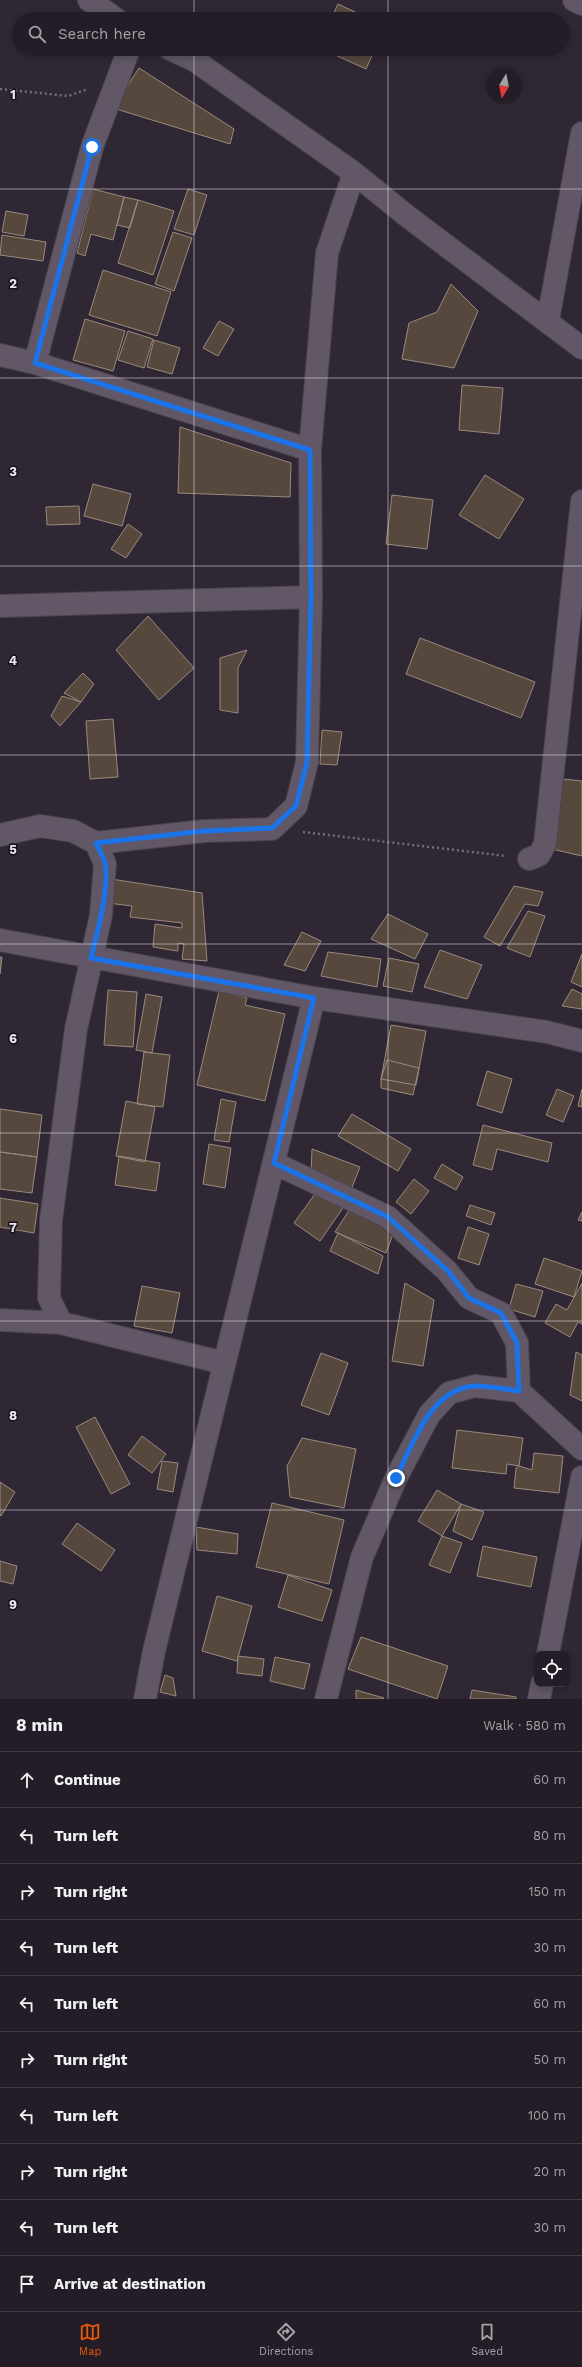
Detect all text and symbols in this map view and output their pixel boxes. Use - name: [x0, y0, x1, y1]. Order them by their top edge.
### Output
- search box: [12, 12, 570, 56]
- icon: search: [26, 23, 48, 45]
- text: Search here: [58, 25, 146, 43]
- north arrow: [486, 68, 522, 104]
- text: 1: [10, 87, 16, 102]
- route start: [83, 138, 101, 156]
- text: 2: [9, 276, 17, 291]
- text: 3: [9, 464, 17, 479]
- text: 4: [9, 653, 18, 668]
- text: 5: [9, 842, 17, 857]
- text: 6: [9, 1031, 17, 1046]
- text: 7: [9, 1220, 17, 1235]
- text: 8: [9, 1408, 17, 1423]
- route end: [387, 1469, 405, 1487]
- text: 9: [9, 1597, 17, 1612]
- map controls: [534, 1651, 570, 1687]
- button: locate: [534, 1651, 570, 1687]
- text: 8 min: [16, 1715, 63, 1735]
- text: Walk · 580 m: [483, 1718, 566, 1733]
- icon: ahead: [16, 1769, 38, 1791]
- text: Continue: [54, 1771, 121, 1789]
- text: 60 m: [533, 1772, 566, 1787]
- icon: left: [16, 1825, 38, 1847]
- text: Turn left: [54, 1827, 118, 1845]
- text: 80 m: [533, 1828, 566, 1843]
- icon: right: [16, 1881, 38, 1903]
- text: Turn right: [54, 1883, 127, 1901]
- text: 150 m: [528, 1884, 566, 1899]
- icon: left: [16, 1937, 38, 1959]
- text: Turn left: [54, 1939, 118, 1957]
- text: 30 m: [534, 1940, 566, 1955]
- icon: left: [16, 1993, 38, 2015]
- text: Turn left: [54, 1995, 118, 2013]
- text: 60 m: [533, 1996, 566, 2011]
- icon: right: [16, 2049, 38, 2071]
- text: Turn right: [54, 2051, 127, 2069]
- text: 50 m: [534, 2052, 566, 2067]
- icon: left: [16, 2105, 38, 2127]
- text: Turn left: [54, 2107, 118, 2125]
- text: 100 m: [528, 2108, 566, 2123]
- icon: right: [16, 2161, 38, 2183]
- text: Turn right: [54, 2163, 127, 2181]
- text: 20 m: [534, 2164, 566, 2179]
- icon: left: [16, 2217, 38, 2239]
- text: Turn left: [54, 2219, 118, 2237]
- text: 30 m: [534, 2220, 566, 2235]
- icon: arrive: [16, 2273, 38, 2295]
- text: Arrive at destination: [54, 2275, 206, 2293]
- tab: Map: [79, 2321, 101, 2358]
- tab: Directions: [259, 2321, 313, 2358]
- tab: Saved: [471, 2321, 503, 2358]

